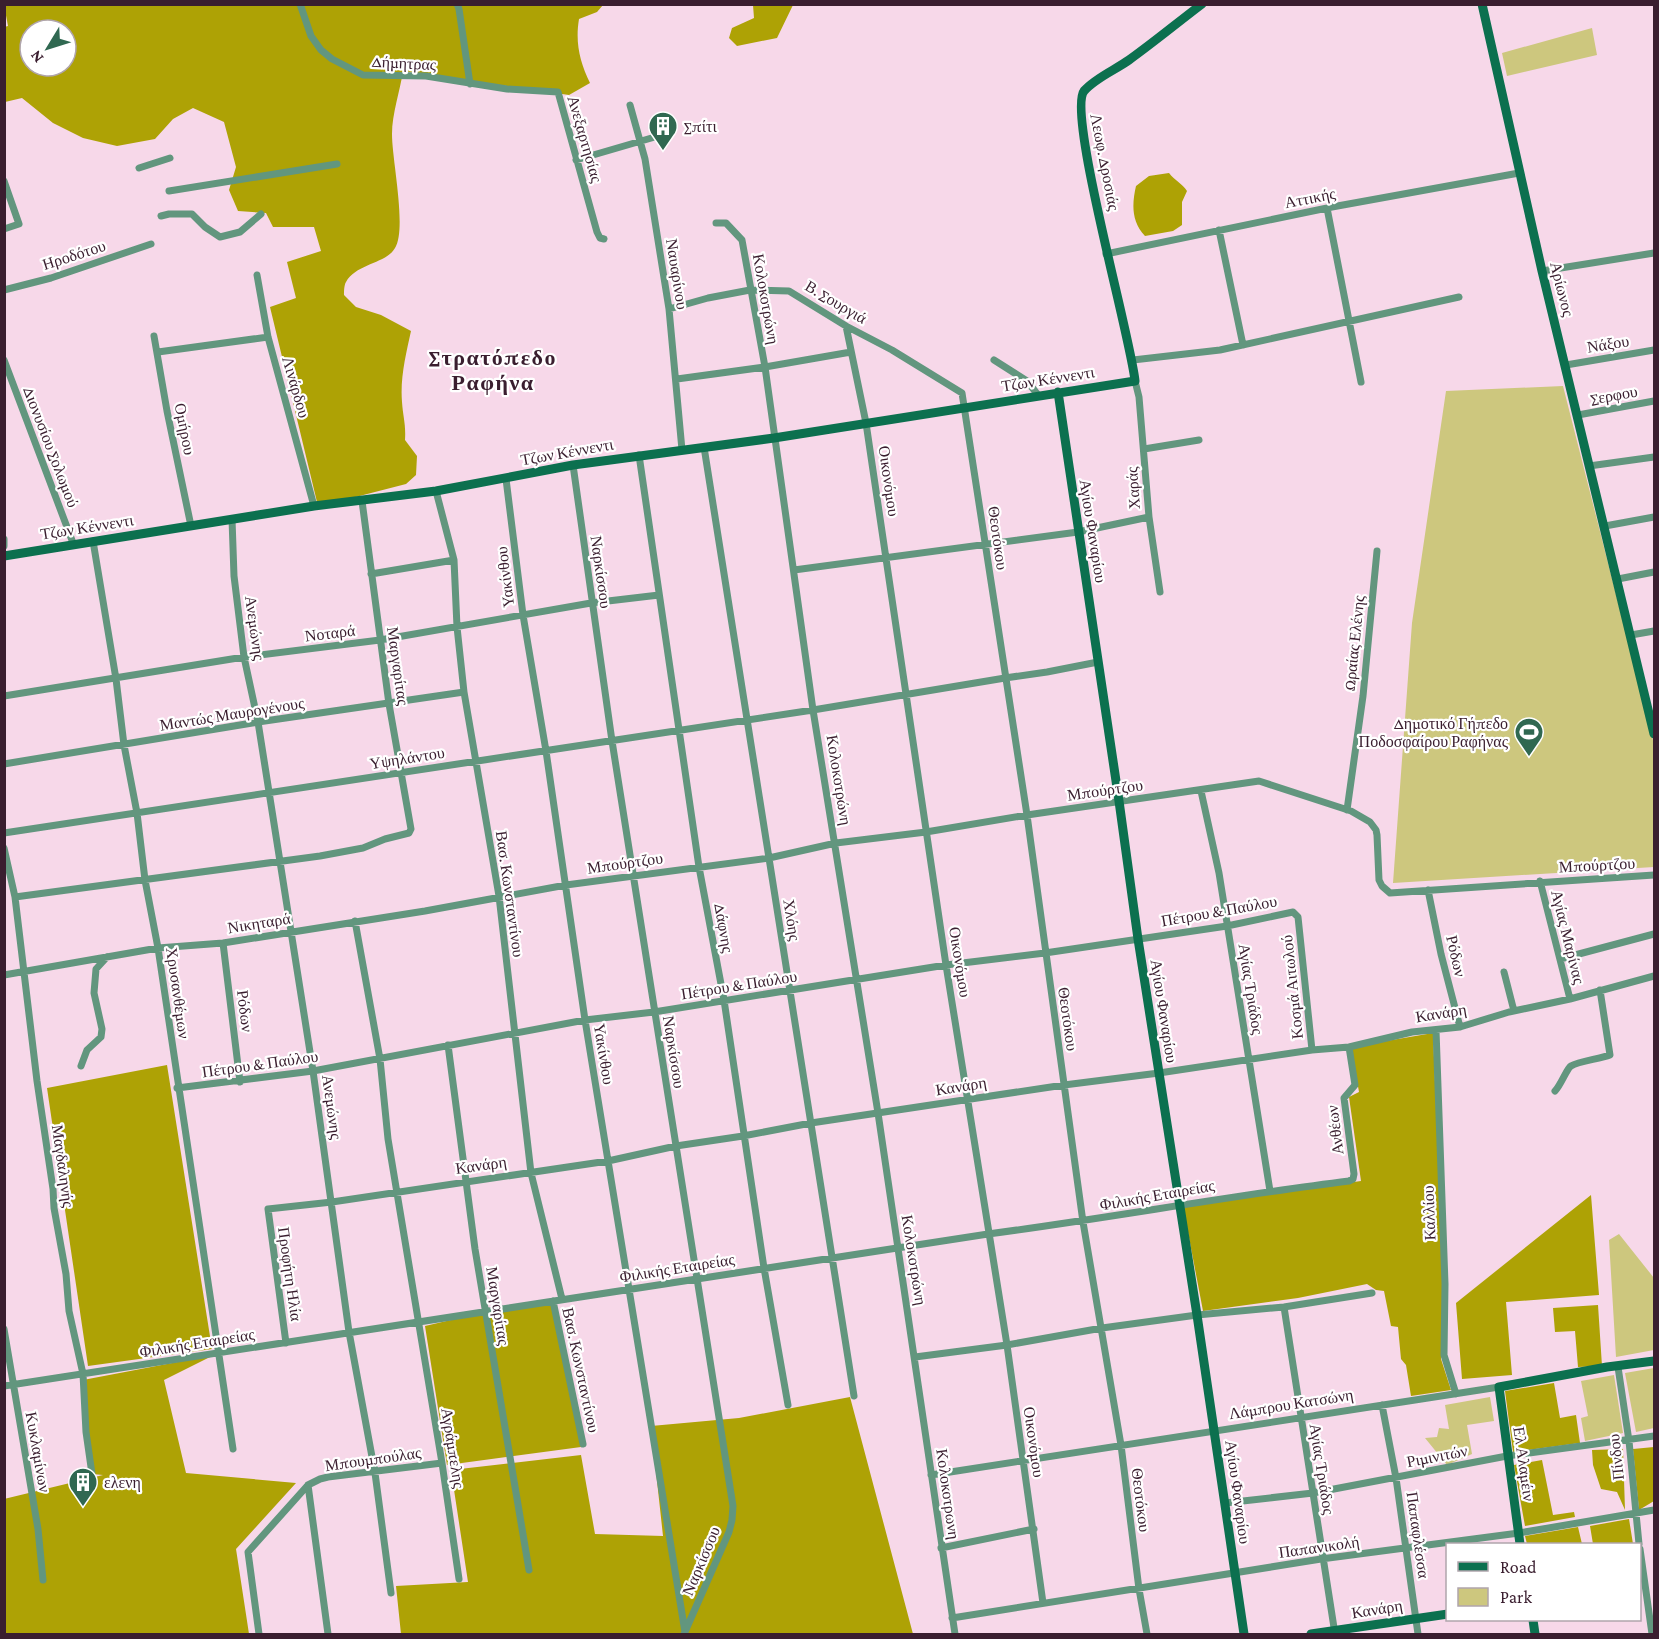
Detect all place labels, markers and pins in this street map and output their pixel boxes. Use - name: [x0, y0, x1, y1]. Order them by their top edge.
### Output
- building icon: Σπίτι: [647, 110, 679, 152]
- place label: Σπίτι: [684, 118, 717, 135]
- place label: Δημοτικό Γήπεδο Ποδοσφαίρου Ραφήνας: [1359, 715, 1509, 751]
- sports icon: Δημοτικό Γήπεδο Ποδοσφαίρου Ραφήνας: [1513, 716, 1545, 758]
- building icon: ελενη: [67, 1466, 99, 1508]
- place label: ελενη: [104, 1474, 141, 1492]

